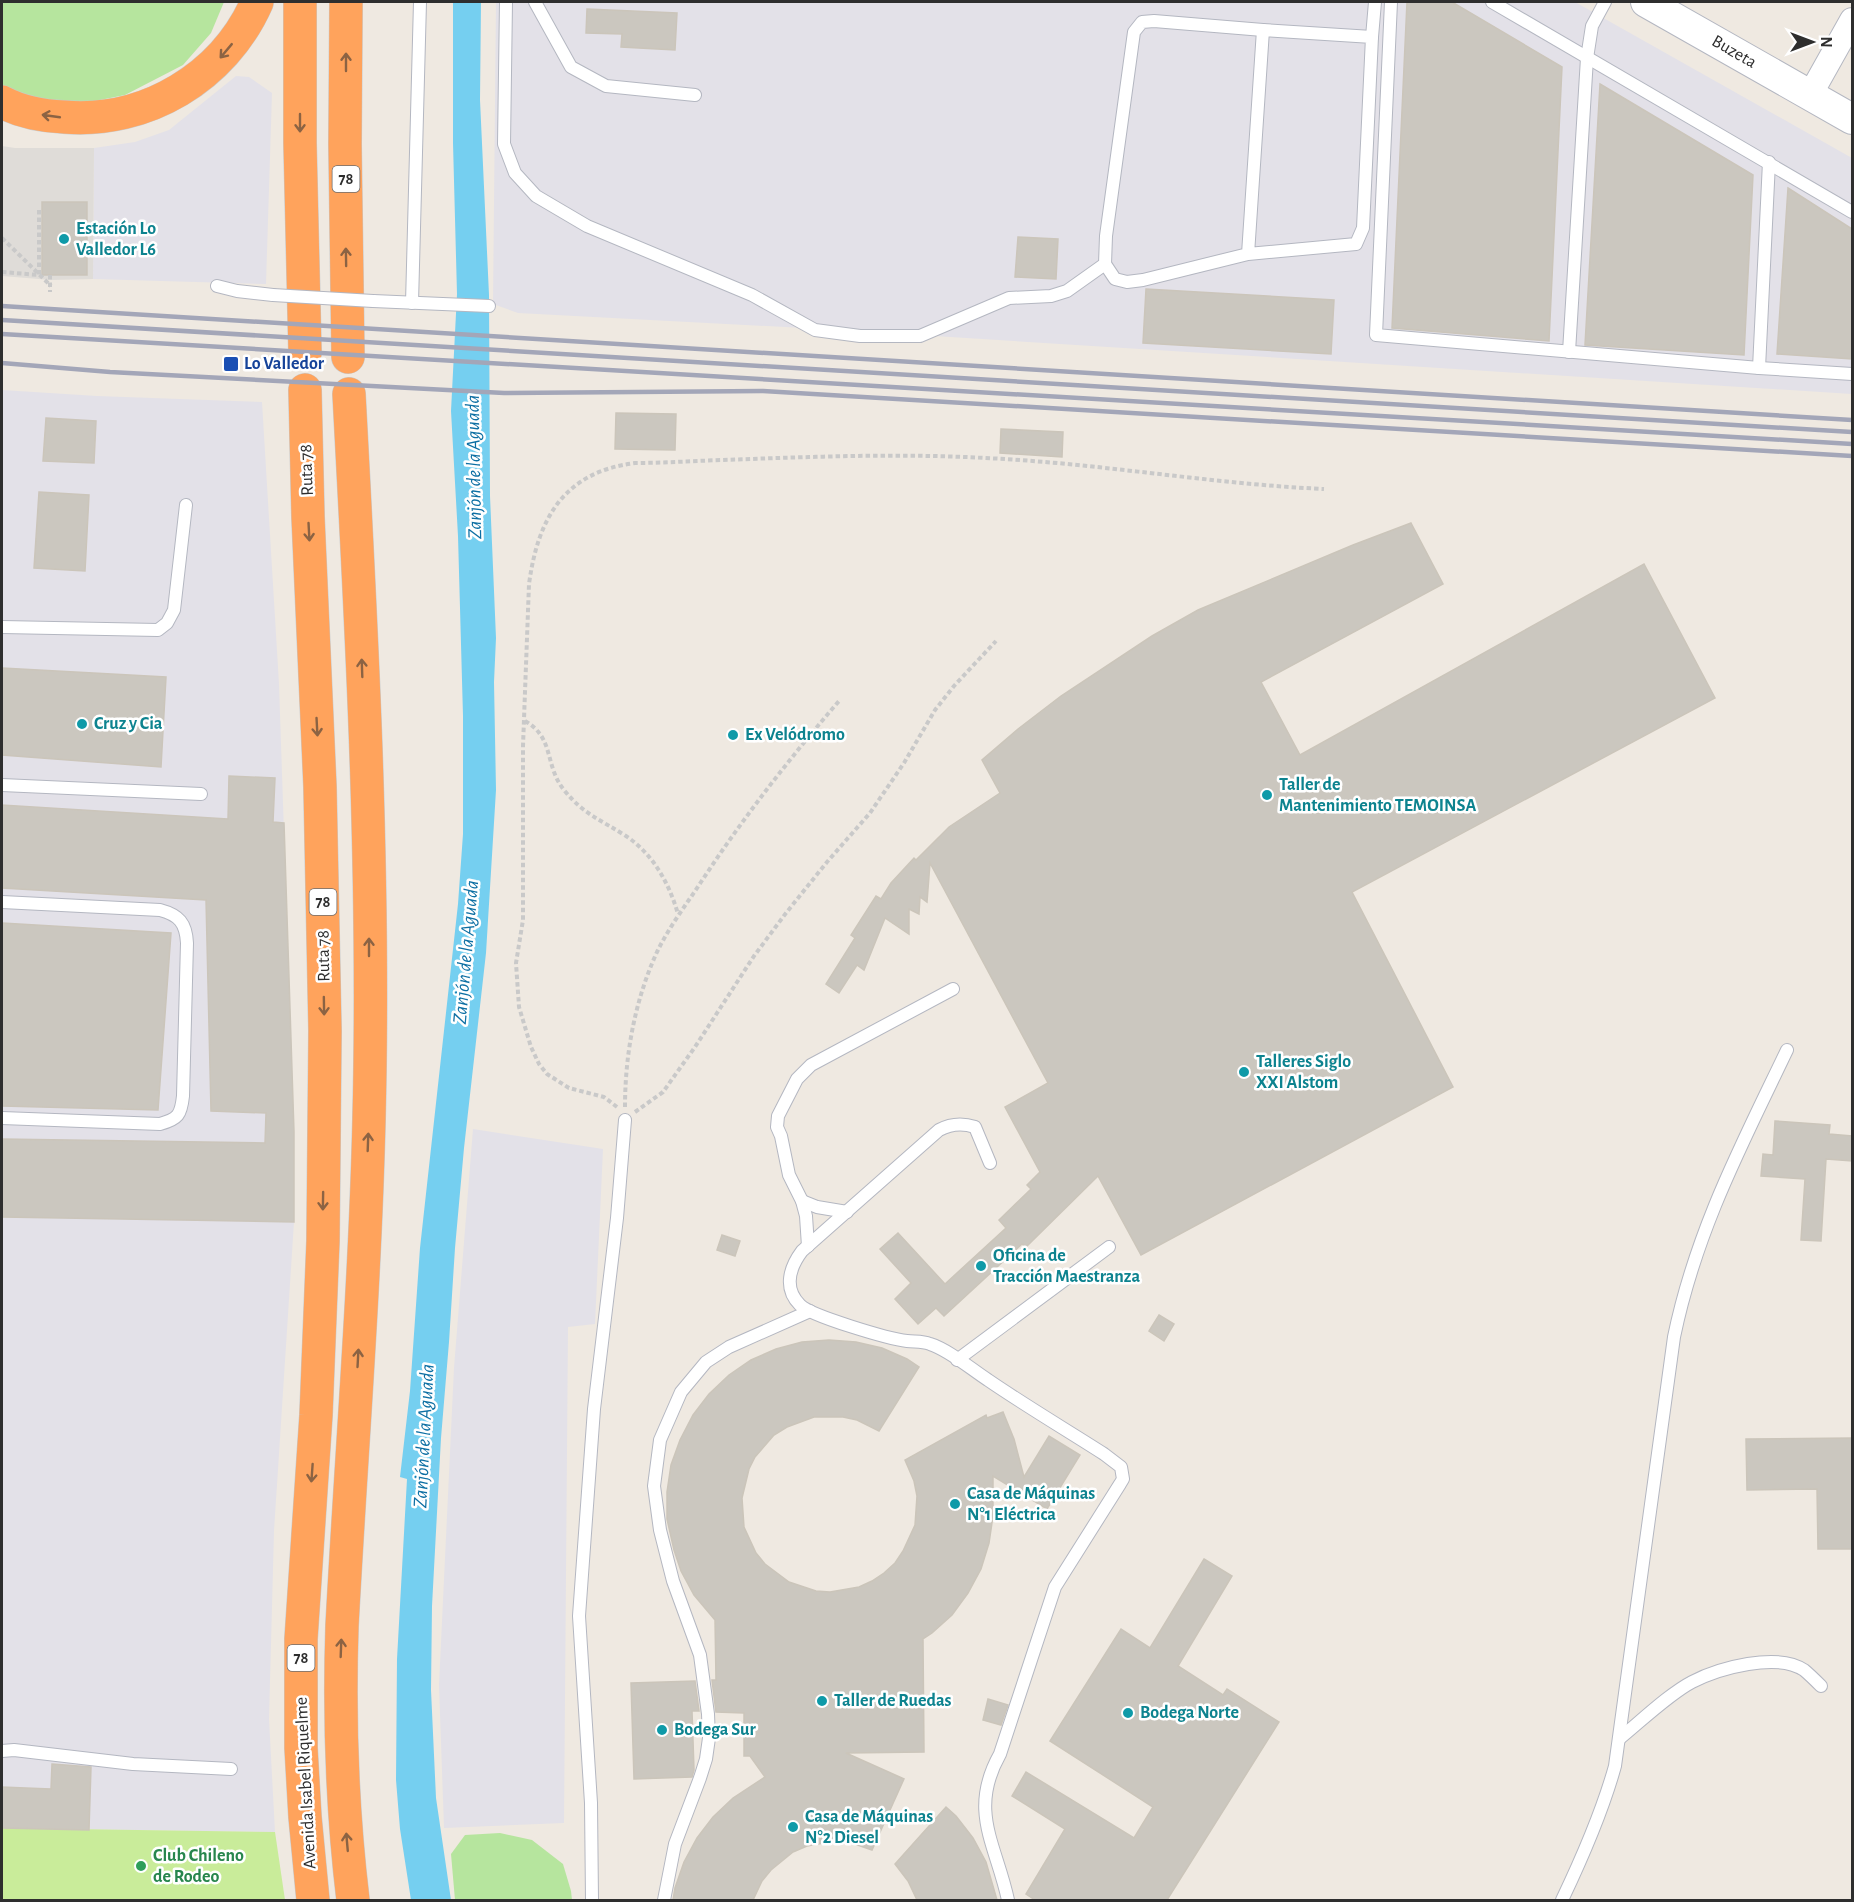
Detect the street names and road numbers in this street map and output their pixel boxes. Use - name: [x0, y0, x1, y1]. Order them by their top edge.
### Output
- street label: Buzeta: [1709, 32, 1759, 72]
- road number: 78: [332, 166, 360, 192]
- street label: Ruta 78: [297, 444, 317, 496]
- road number: 78: [310, 889, 336, 915]
- street label: Ruta 78: [315, 930, 333, 982]
- road number: 78: [288, 1645, 314, 1671]
- street label: Avenida Isabel Riquelme: [292, 1696, 320, 1870]

